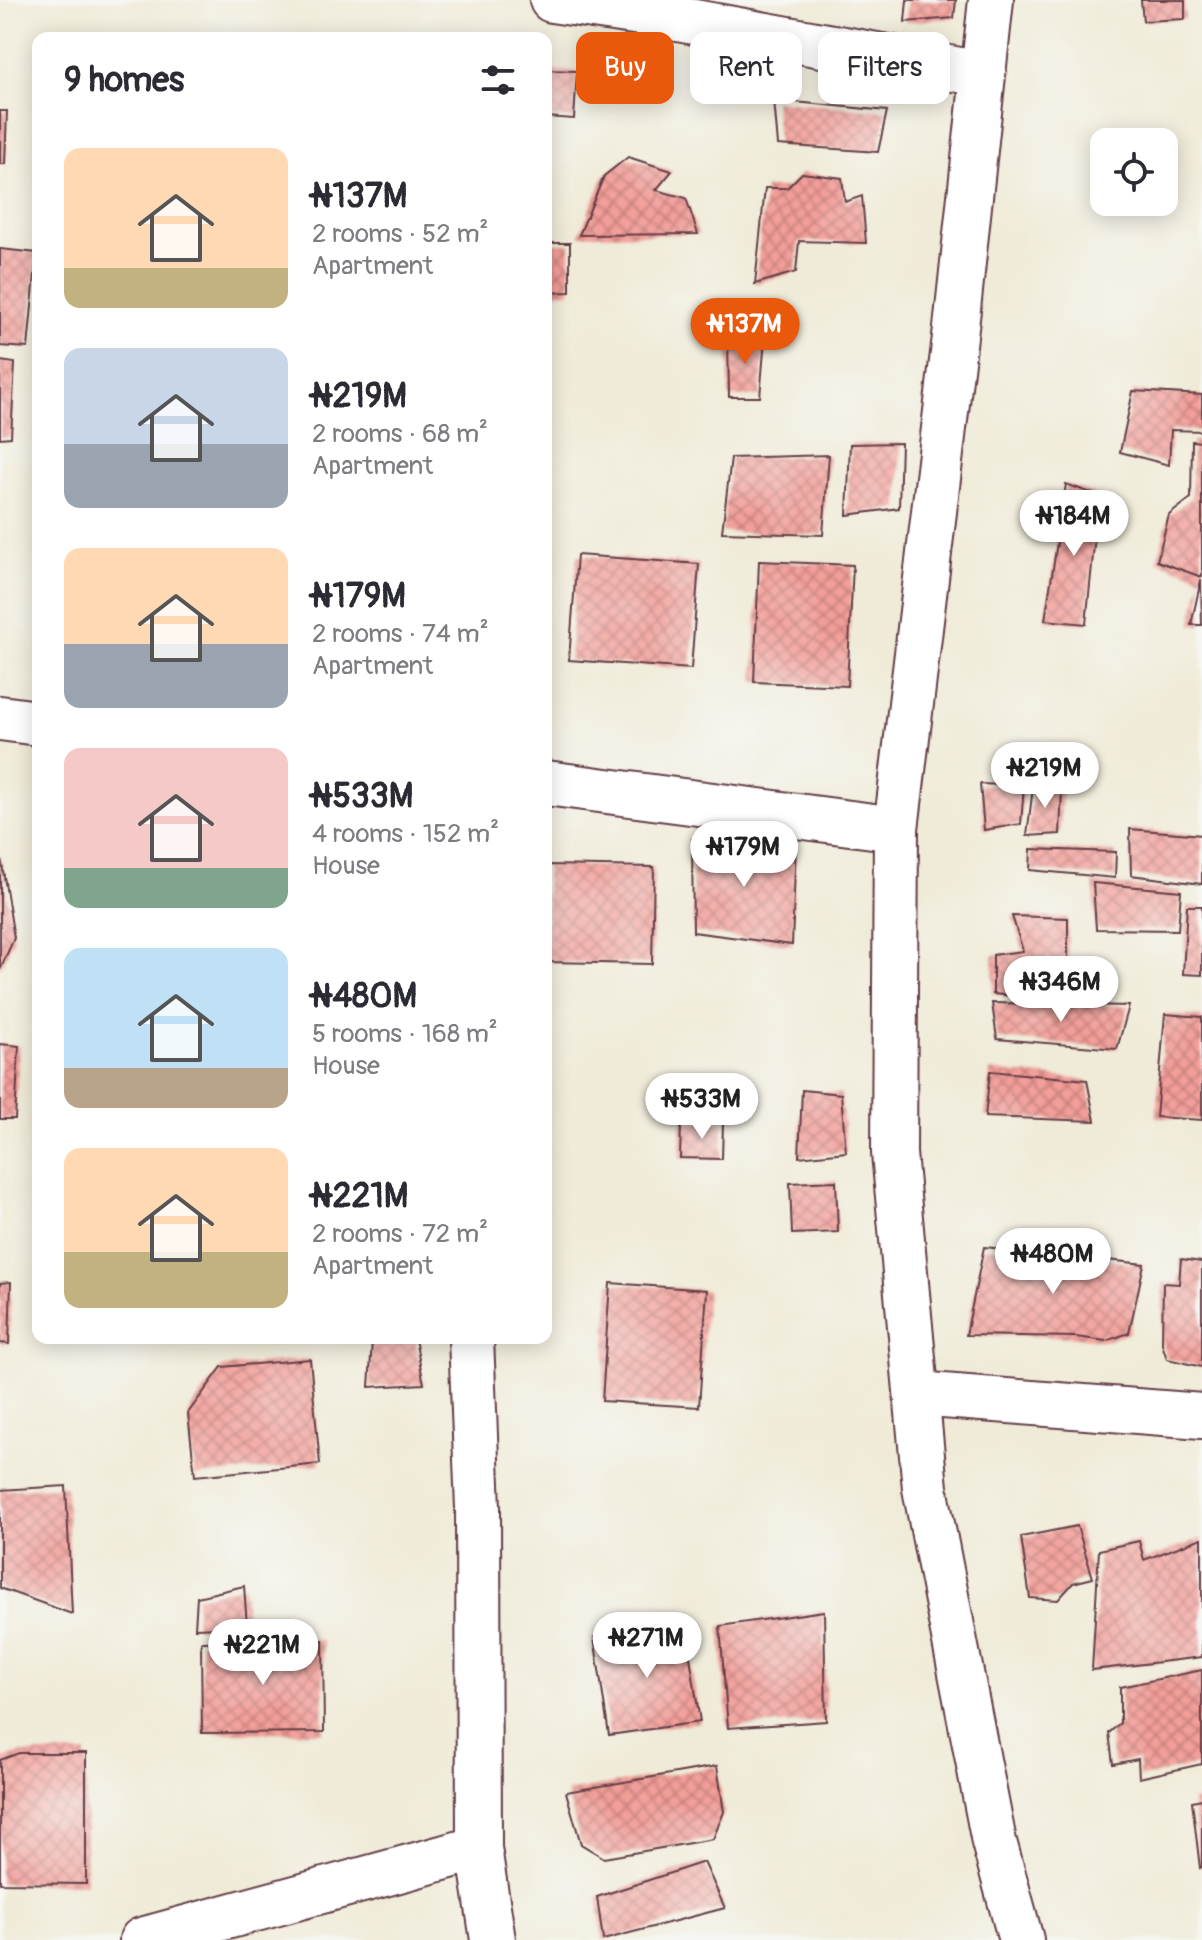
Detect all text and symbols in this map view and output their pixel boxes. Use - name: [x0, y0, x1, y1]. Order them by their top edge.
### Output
- chip: Buy: [576, 32, 674, 104]
- chip: Rent: [690, 32, 802, 104]
- chip: Filters: [818, 32, 950, 104]
- icon: filters: [476, 58, 520, 102]
- text: 9 homes: [64, 59, 184, 102]
- map controls: [1090, 128, 1178, 216]
- button: locate: [1090, 128, 1178, 216]
- text: ₦137M: [312, 175, 407, 218]
- icon: home: [128, 180, 224, 276]
- text: 2 rooms · 52 m²: [312, 218, 488, 250]
- text: Apartment: [312, 250, 433, 282]
- pin: ₦137M: [689, 298, 801, 366]
- text: ₦137M: [709, 308, 781, 340]
- text: ₦219M: [312, 375, 407, 418]
- icon: home: [128, 380, 224, 476]
- text: 2 rooms · 68 m²: [312, 418, 488, 450]
- text: Apartment: [312, 450, 433, 482]
- pin: ₦184M: [1018, 490, 1130, 558]
- text: ₦184M: [1038, 500, 1110, 532]
- text: ₦179M: [312, 575, 406, 618]
- icon: home: [128, 580, 224, 676]
- text: 2 rooms · 74 m²: [312, 618, 489, 650]
- text: Apartment: [312, 650, 433, 682]
- pin: ₦219M: [989, 742, 1101, 810]
- text: ₦219M: [1009, 752, 1081, 784]
- text: ₦533M: [312, 775, 413, 818]
- icon: home: [128, 780, 224, 876]
- text: 4 rooms · 152 m²: [312, 818, 499, 850]
- pin: ₦179M: [688, 821, 800, 889]
- text: ₦179M: [708, 831, 780, 863]
- text: House: [312, 850, 380, 882]
- pin: ₦346M: [1005, 956, 1117, 1024]
- text: ₦346M: [1021, 966, 1101, 998]
- text: ₦480M: [312, 975, 417, 1018]
- icon: home: [128, 980, 224, 1076]
- text: 5 rooms · 168 m²: [312, 1018, 498, 1050]
- text: House: [312, 1050, 380, 1082]
- pin: ₦533M: [646, 1073, 758, 1141]
- text: ₦533M: [663, 1083, 741, 1115]
- text: ₦221M: [312, 1175, 408, 1218]
- icon: home: [128, 1180, 224, 1276]
- text: 2 rooms · 72 m²: [312, 1218, 488, 1250]
- pin: ₦480M: [997, 1228, 1109, 1296]
- text: ₦480M: [1013, 1238, 1093, 1270]
- text: Apartment: [312, 1250, 433, 1282]
- pin: ₦271M: [591, 1612, 703, 1680]
- pin: ₦221M: [207, 1619, 319, 1687]
- text: ₦271M: [611, 1622, 683, 1654]
- text: ₦221M: [226, 1629, 300, 1661]

